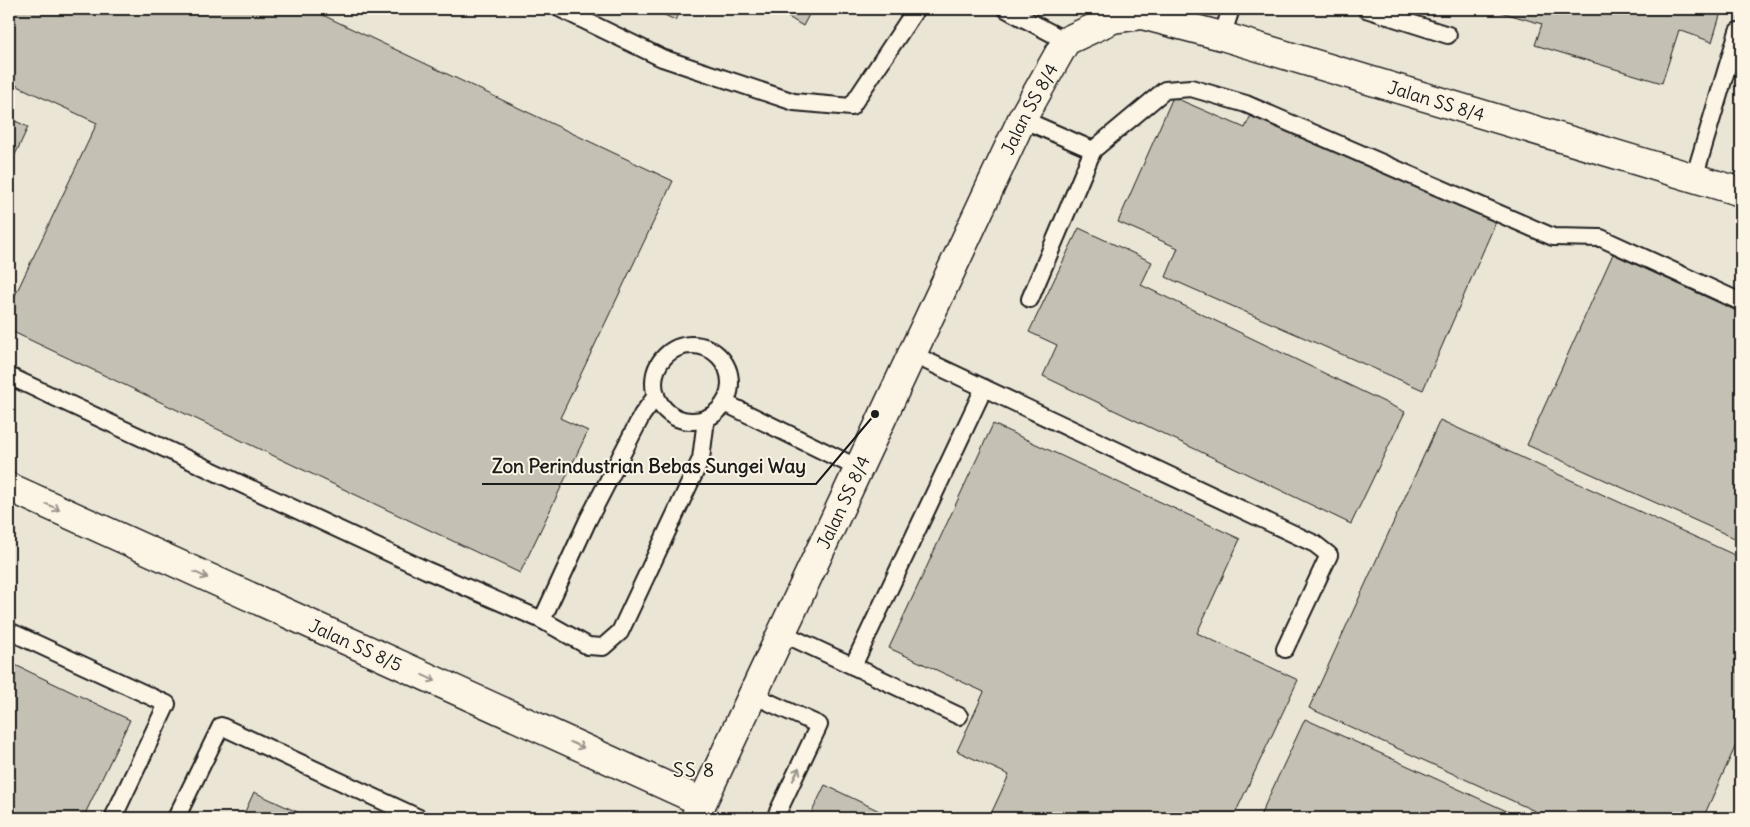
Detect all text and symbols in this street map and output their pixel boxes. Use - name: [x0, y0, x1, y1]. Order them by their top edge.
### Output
- street label: Jalan SS 8/4: [996, 59, 1063, 158]
- street label: Jalan SS 8/4: [1385, 75, 1488, 126]
- callout: Zon Perindustrian Bebas Sungei Way: [482, 450, 816, 484]
- street label: Jalan SS 8/4: [811, 452, 875, 552]
- text: Zon Perindustrian Bebas Sungei Way: [492, 454, 806, 478]
- one-way arrow: [45, 503, 60, 513]
- one-way arrow: [193, 570, 208, 580]
- street label: Jalan SS 8/5: [306, 613, 406, 676]
- one-way arrow: [421, 674, 436, 683]
- one-way arrow: [569, 741, 584, 751]
- district label: SS 8: [673, 757, 715, 782]
- one-way arrow: [792, 767, 801, 782]

